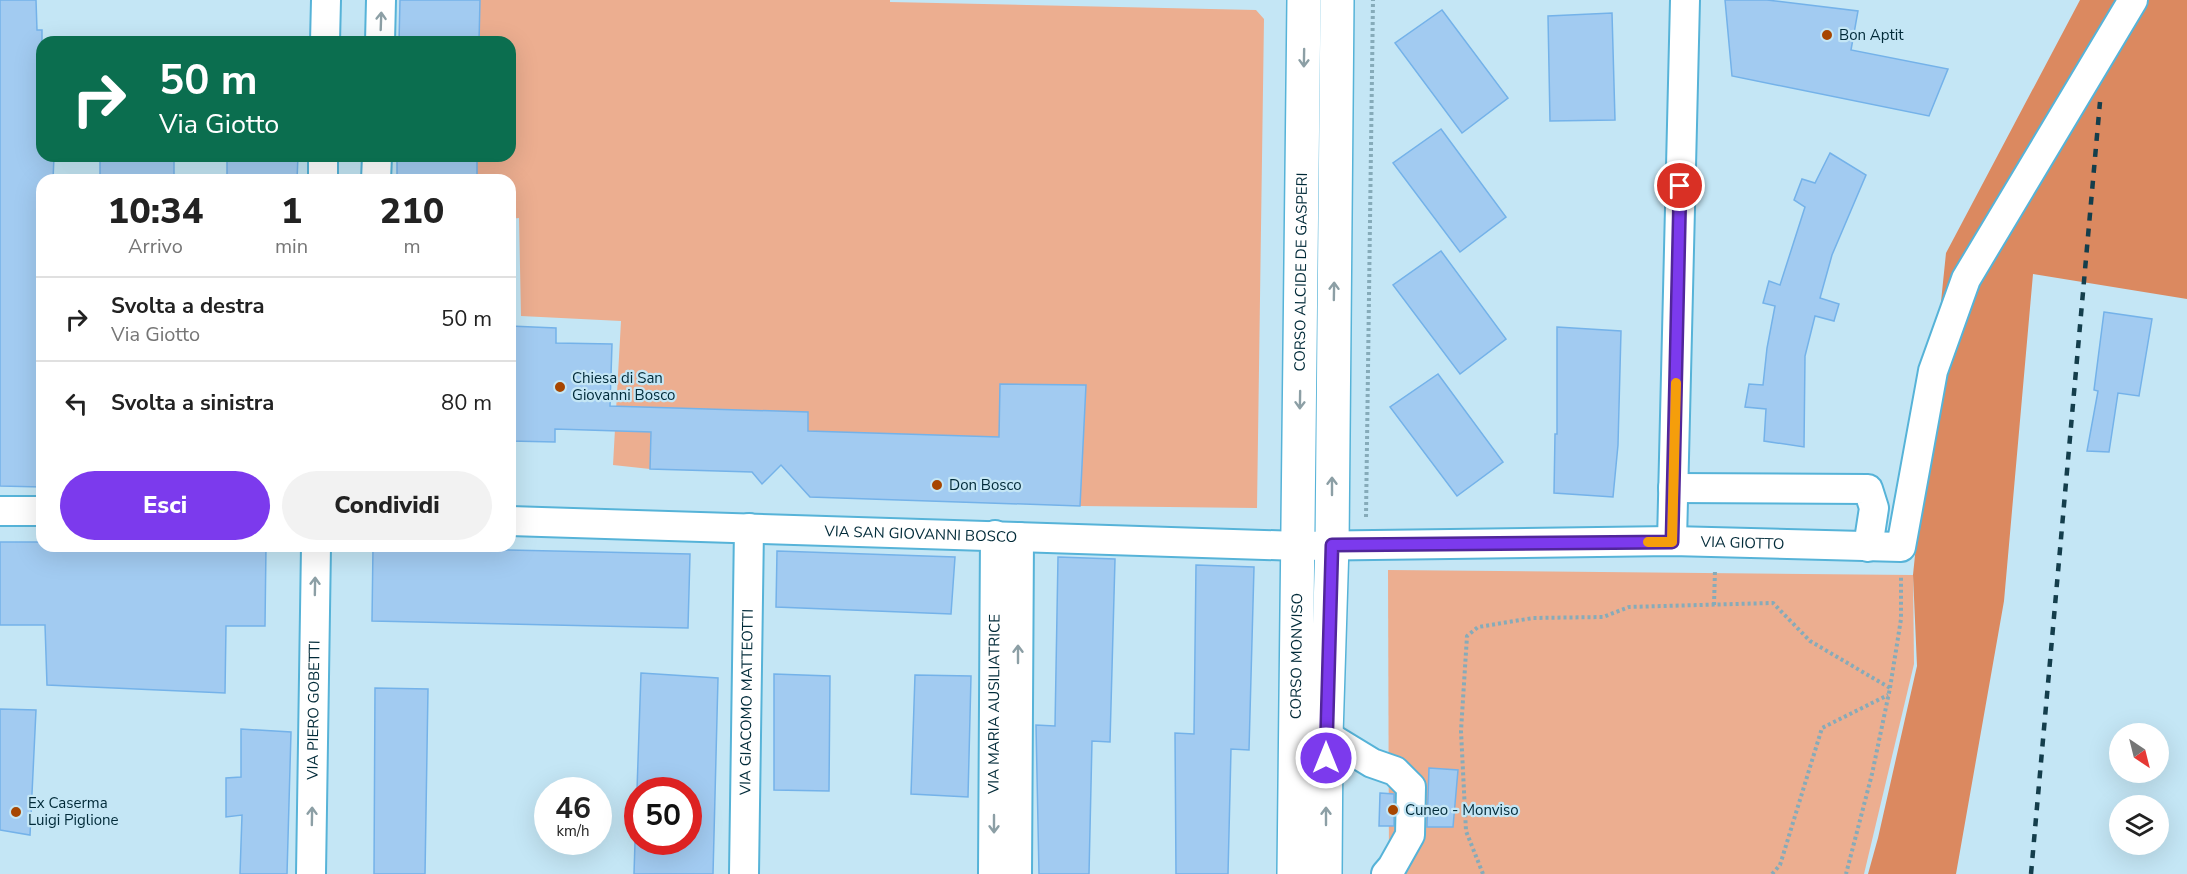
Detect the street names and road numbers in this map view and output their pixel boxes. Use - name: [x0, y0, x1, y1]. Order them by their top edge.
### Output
- street label: CORSO ALCIDE DE GASPERI: [1290, 172, 1312, 372]
- street label: VIA SAN GIOVANNI BOSCO: [823, 521, 1017, 547]
- street label: VIA GIOTTO: [1699, 532, 1785, 554]
- street label: CORSO MONVISO: [1286, 593, 1307, 719]
- street label: VIA GIACOMO MATTEOTTI: [735, 609, 758, 796]
- street label: VIA MARIA AUSILIATRICE: [983, 614, 1005, 795]
- street label: VIA PIERO GOBETTI: [302, 640, 325, 781]

